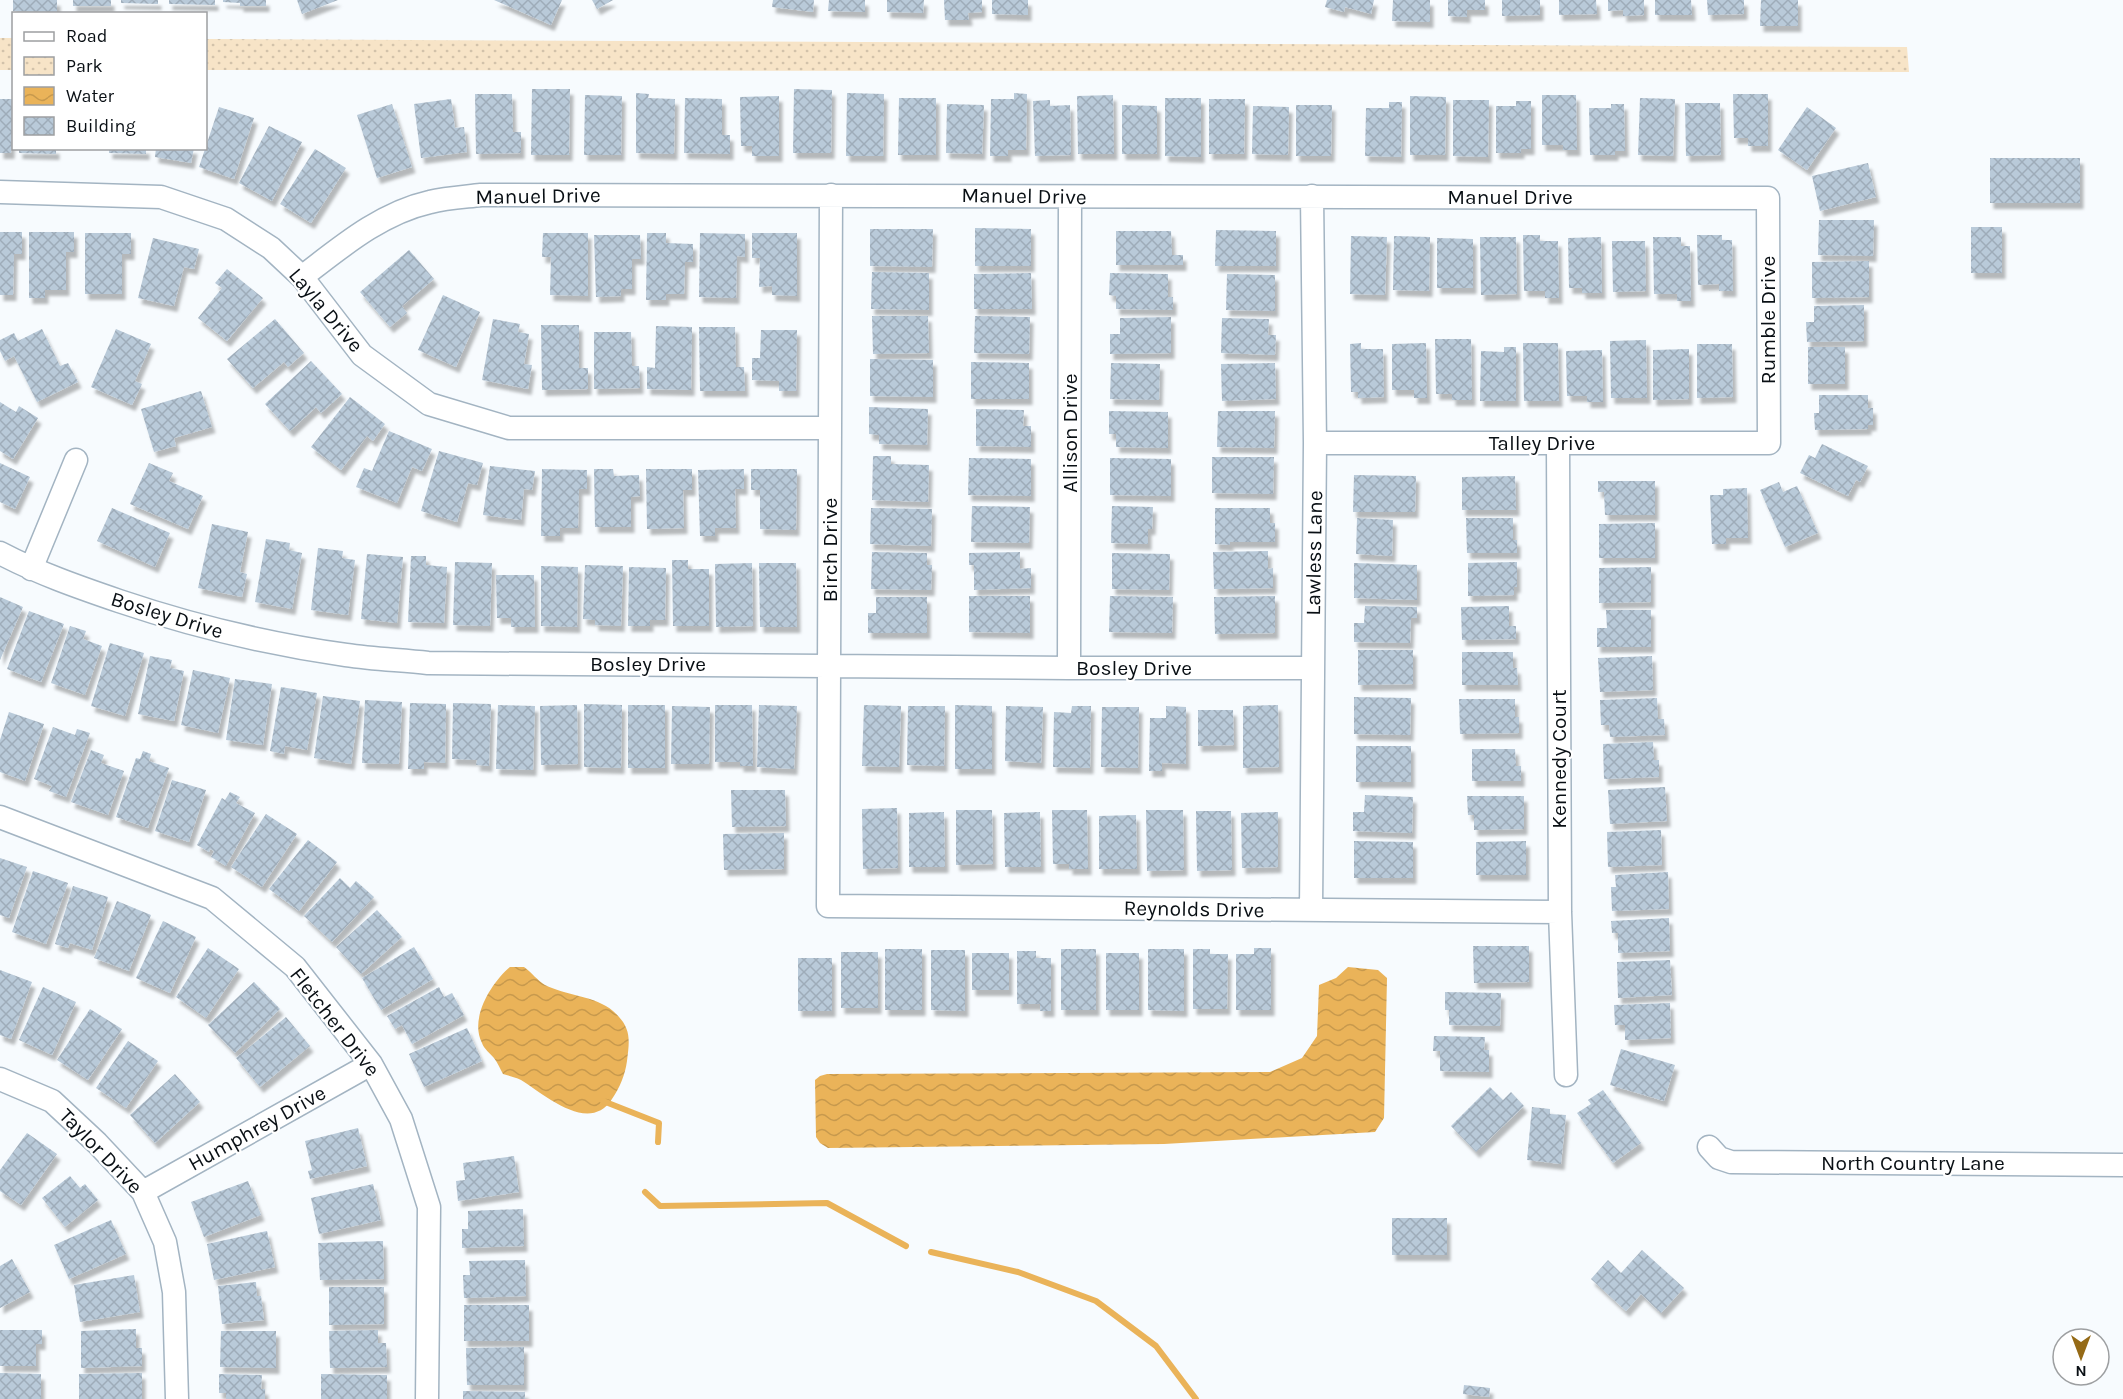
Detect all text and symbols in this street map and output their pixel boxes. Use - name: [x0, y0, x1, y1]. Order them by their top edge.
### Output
- legend: [12, 12, 207, 150]
- text: Road: [66, 25, 107, 47]
- text: Park: [66, 55, 103, 77]
- text: Water: [66, 85, 114, 107]
- text: Building: [66, 115, 136, 137]
- street label: Manuel Drive: [475, 183, 601, 209]
- street label: Manuel Drive: [961, 183, 1087, 209]
- street label: Manuel Drive: [1447, 185, 1573, 209]
- street label: Rumble Drive: [1756, 256, 1780, 384]
- street label: Layla Drive: [284, 263, 368, 357]
- street label: Allison Drive: [1058, 373, 1082, 493]
- street label: Talley Drive: [1489, 431, 1595, 455]
- street label: Lawless Lane: [1301, 490, 1327, 616]
- street label: Birch Drive: [818, 498, 842, 602]
- street label: Bosley Drive: [108, 587, 226, 643]
- street label: Bosley Drive: [590, 652, 706, 676]
- street label: Bosley Drive: [1076, 656, 1192, 680]
- street label: Kennedy Court: [1547, 689, 1571, 829]
- street label: Reynolds Drive: [1123, 896, 1265, 922]
- street label: Fletcher Drive: [285, 963, 385, 1081]
- street label: Humphrey Drive: [184, 1080, 330, 1176]
- street label: Taylor Drive: [55, 1103, 147, 1199]
- street label: North Country Lane: [1821, 1151, 2005, 1175]
- north arrow: [2051, 1327, 2111, 1387]
- text: N: [2075, 1362, 2087, 1381]

